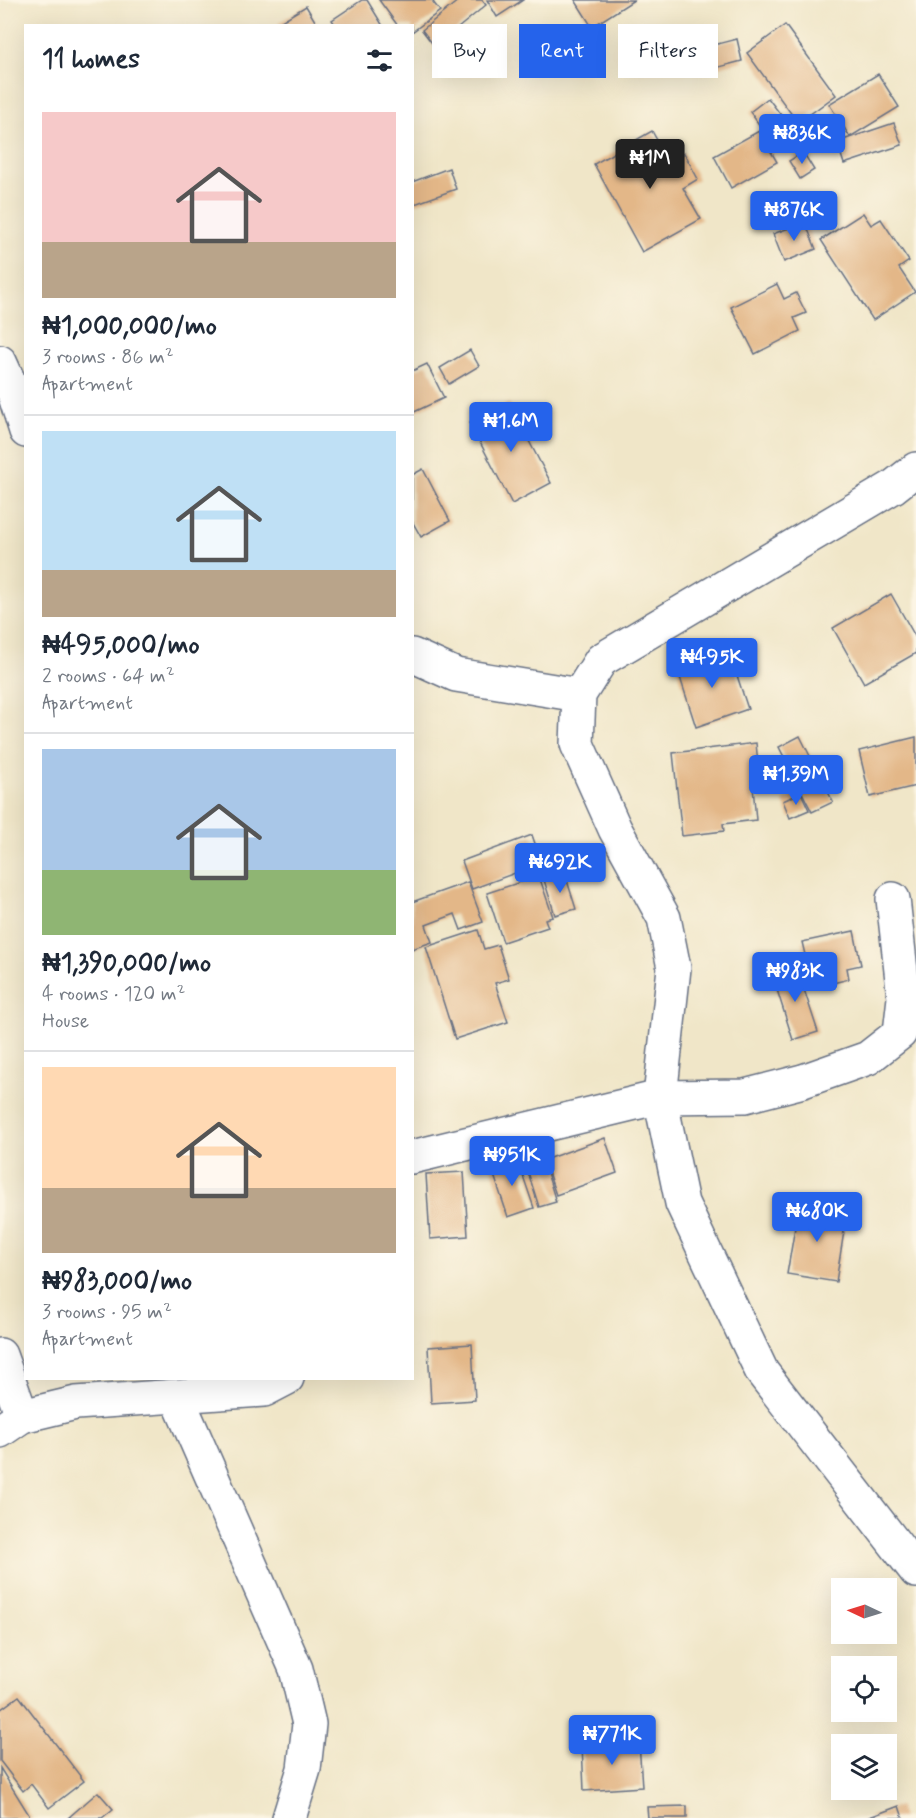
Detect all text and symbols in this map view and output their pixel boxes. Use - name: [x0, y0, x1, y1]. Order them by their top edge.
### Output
- chip: Buy: [432, 24, 507, 78]
- chip: Rent: [519, 24, 606, 78]
- chip: Filters: [618, 24, 718, 78]
- text: 11 homes: [42, 43, 140, 77]
- icon: filters: [363, 44, 396, 77]
- pin: ₦836K: [760, 114, 844, 165]
- text: ₦836K: [773, 120, 831, 147]
- pin: ₦1M: [621, 139, 679, 190]
- text: ₦1M: [630, 145, 670, 172]
- icon: home: [165, 151, 273, 259]
- pin: ₦876K: [752, 191, 836, 242]
- text: ₦876K: [764, 197, 824, 224]
- text: ₦1,000,000/mo: [42, 310, 217, 344]
- text: 3 rooms · 86 m²: [42, 344, 174, 371]
- text: Apartment: [42, 371, 133, 398]
- pin: ₦1.6M: [469, 402, 553, 453]
- text: ₦1.6M: [483, 408, 539, 435]
- icon: home: [165, 470, 273, 578]
- text: ₦495,000/mo: [42, 629, 200, 663]
- pin: ₦495K: [670, 638, 754, 689]
- text: ₦495K: [680, 644, 744, 671]
- text: 2 rooms · 64 m²: [42, 663, 175, 690]
- text: Apartment: [42, 690, 133, 717]
- pin: ₦1.39M: [747, 755, 845, 806]
- text: ₦1.39M: [763, 761, 829, 788]
- icon: home: [165, 788, 273, 896]
- pin: ₦692K: [518, 843, 602, 894]
- text: ₦692K: [529, 849, 591, 876]
- text: ₦1,390,000/mo: [42, 947, 211, 981]
- pin: ₦983K: [753, 952, 837, 1003]
- text: ₦983K: [766, 958, 824, 985]
- text: 4 rooms · 120 m²: [42, 981, 185, 1008]
- text: House: [42, 1008, 89, 1035]
- icon: home: [165, 1106, 273, 1214]
- pin: ₦951K: [470, 1136, 554, 1187]
- text: ₦951K: [484, 1142, 540, 1169]
- pin: ₦680K: [775, 1192, 859, 1243]
- text: ₦680K: [786, 1198, 848, 1225]
- text: ₦983,000/mo: [42, 1265, 192, 1299]
- text: 3 rooms · 95 m²: [42, 1299, 172, 1326]
- text: Apartment: [42, 1326, 133, 1353]
- north arrow: [831, 1578, 897, 1644]
- map controls: [831, 1578, 897, 1800]
- button: locate: [831, 1656, 897, 1722]
- pin: ₦771K: [570, 1715, 654, 1766]
- text: ₦771K: [583, 1721, 641, 1748]
- button: layers: [831, 1734, 897, 1800]

